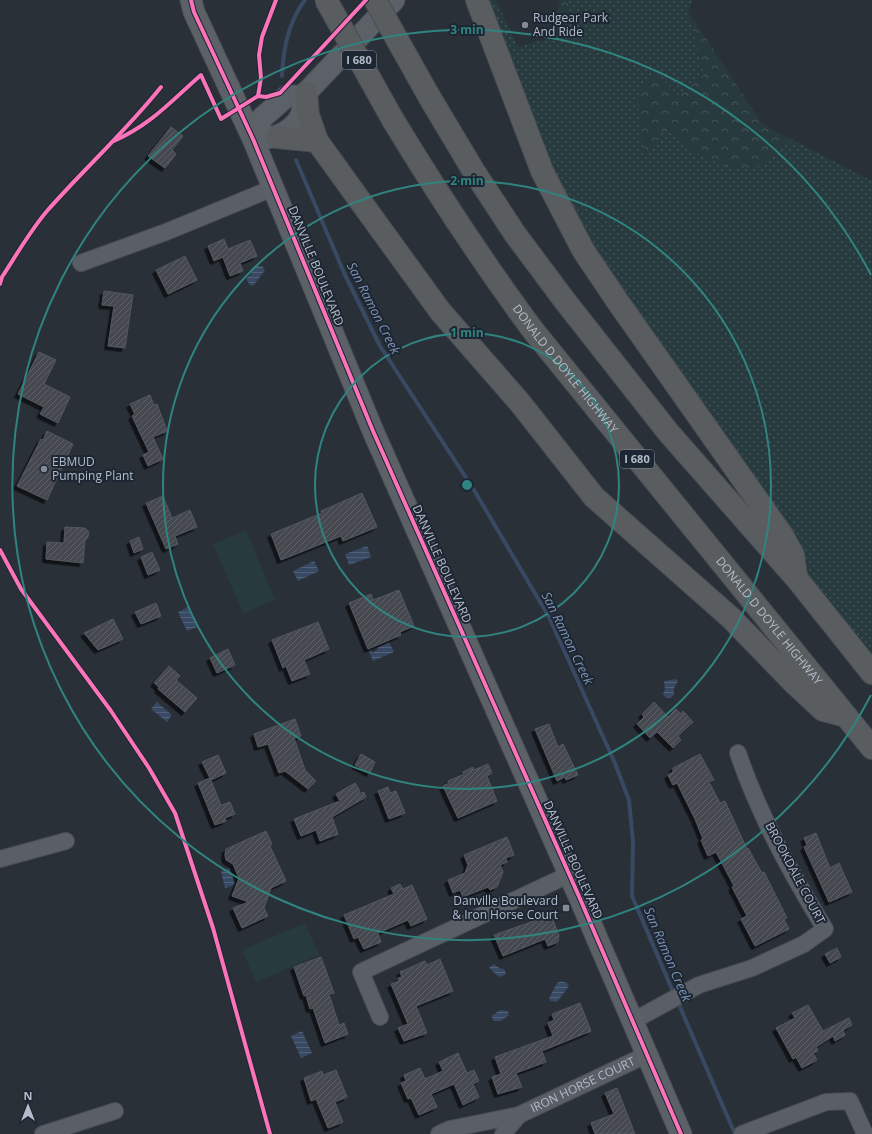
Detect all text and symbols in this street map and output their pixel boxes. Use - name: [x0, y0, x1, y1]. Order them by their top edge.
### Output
- place label: Rudgear Park And Ride: [533, 9, 609, 40]
- marker: Rudgear Park And Ride: [520, 20, 530, 30]
- text: 3 min: [450, 21, 484, 38]
- road number: I 680: [342, 51, 376, 69]
- text: 2 min: [450, 172, 484, 189]
- street label: DANVILLE BOULEVARD: [285, 203, 348, 328]
- water label: San Ramon Creek: [343, 259, 405, 358]
- street label: DONALD D DOYLE HIGHWAY: [509, 301, 623, 437]
- text: 1 min: [450, 324, 484, 341]
- road number: I 680: [620, 450, 654, 468]
- place label: EBMUD Pumping Plant: [52, 453, 134, 484]
- marker: EBMUD Pumping Plant: [39, 464, 49, 474]
- centre of rings: [460, 478, 474, 492]
- street label: DANVILLE BOULEVARD: [409, 502, 476, 626]
- street label: DONALD D DOYLE HIGHWAY: [712, 553, 827, 689]
- water label: San Ramon Creek: [538, 589, 599, 688]
- street label: DANVILLE BOULEVARD: [540, 798, 607, 922]
- street label: BROOKDALE COURT: [761, 819, 830, 927]
- place label: Danville Boulevard & Iron Horse Court: [452, 892, 558, 923]
- marker: Danville Boulevard & Iron Horse Court: [561, 903, 571, 913]
- water label: San Ramon Creek: [640, 904, 696, 1005]
- street label: IRON HORSE COURT: [527, 1052, 638, 1116]
- north arrow: [8, 1086, 48, 1126]
- text: N: [24, 1088, 32, 1103]

